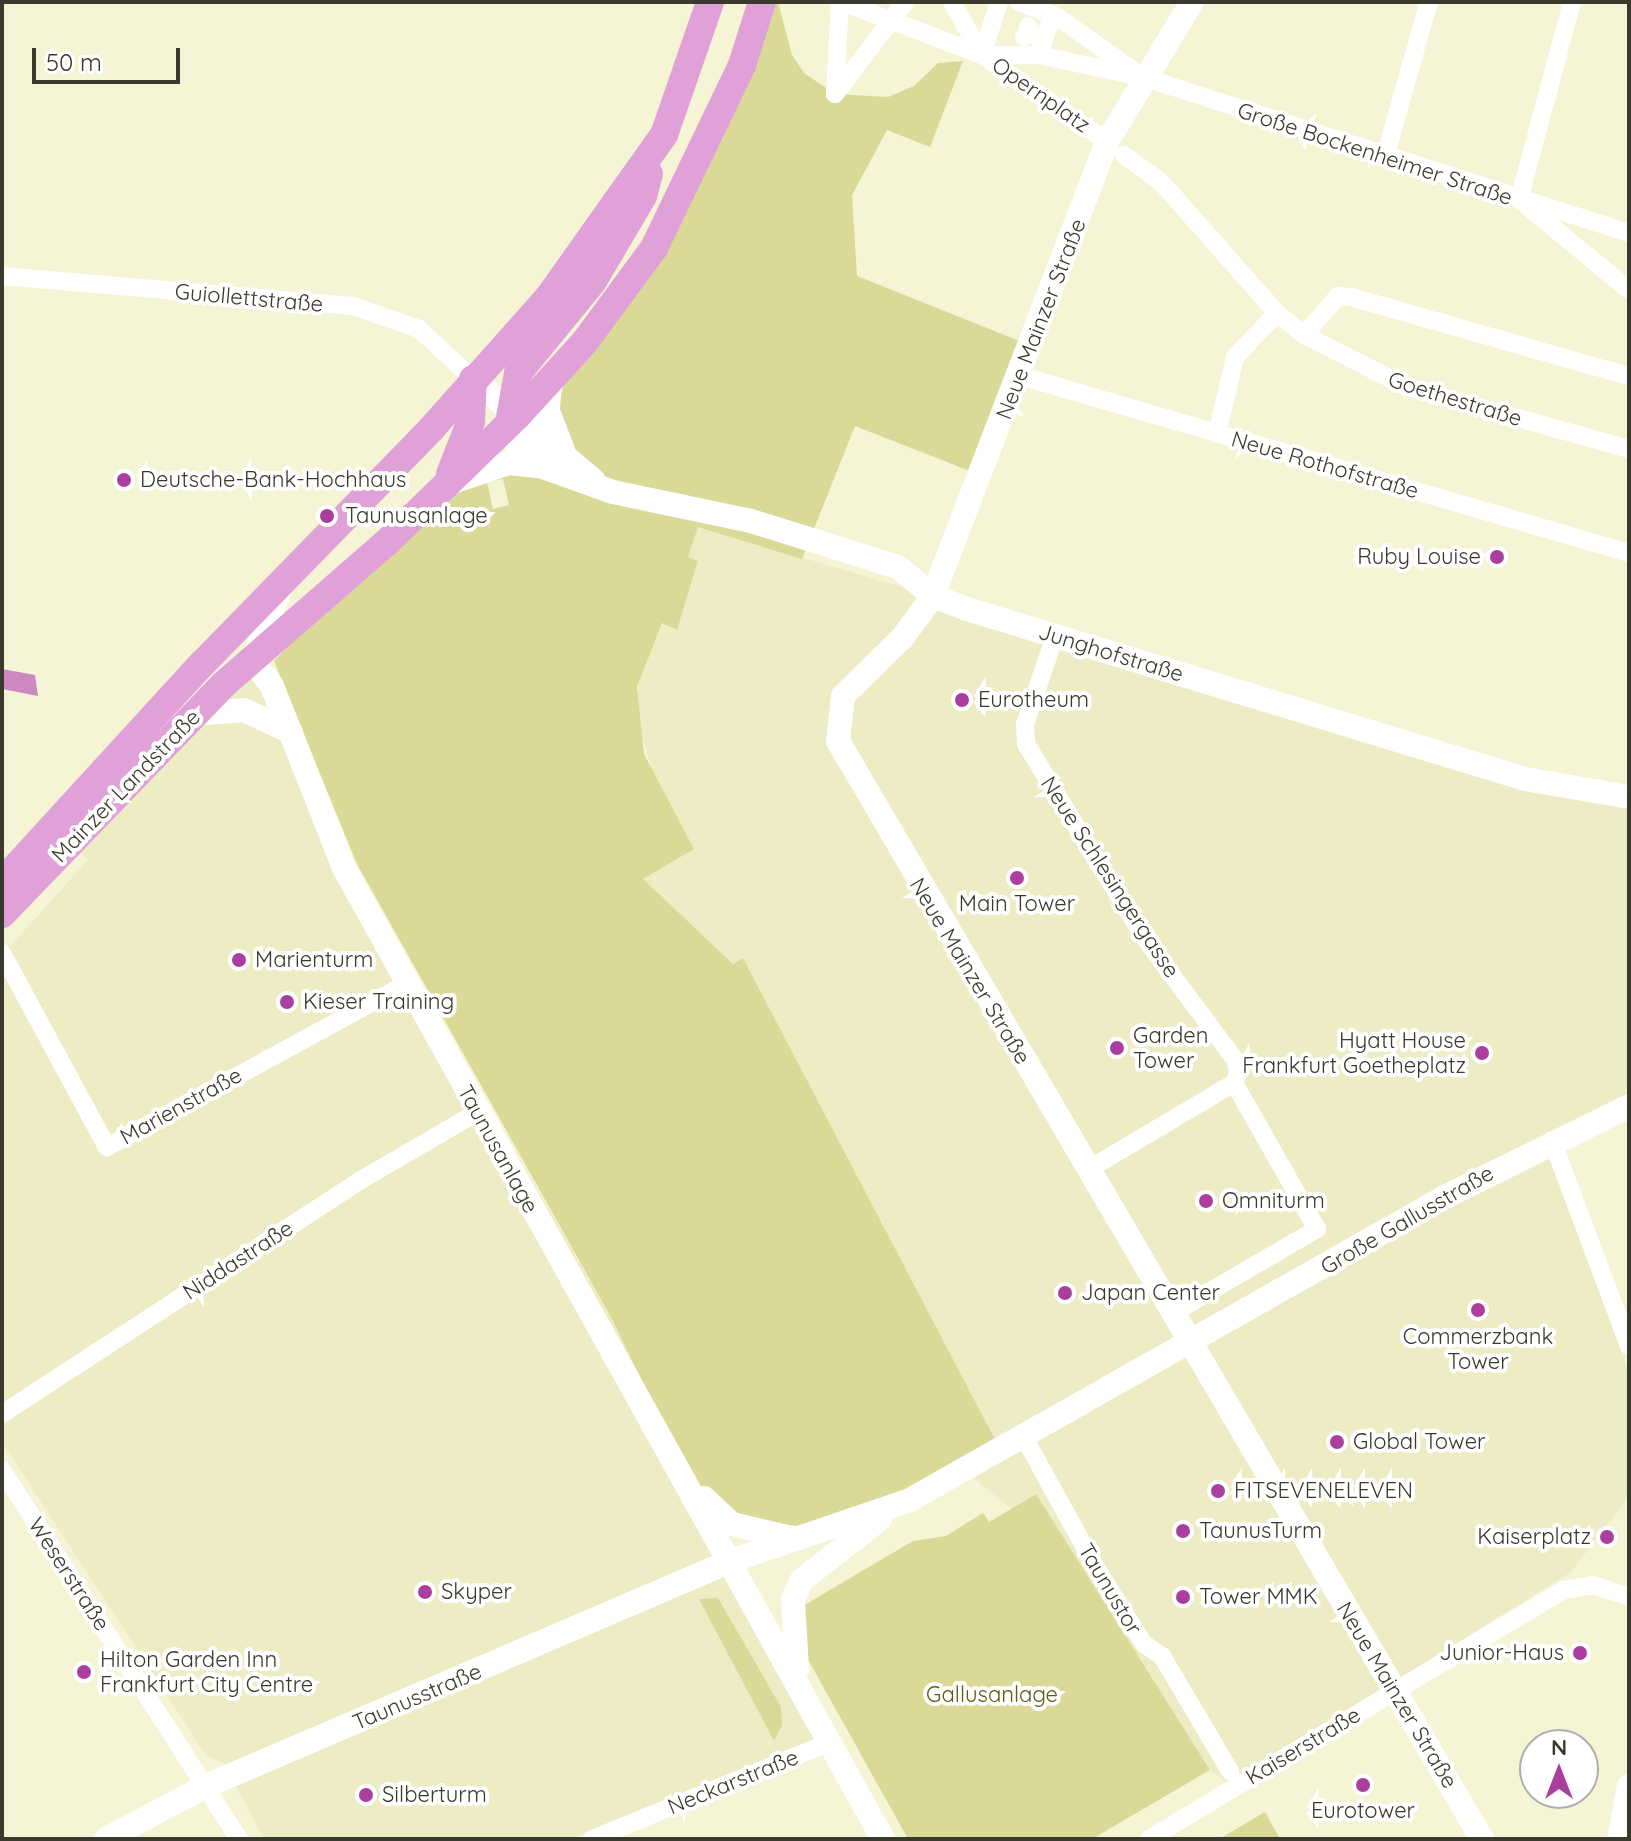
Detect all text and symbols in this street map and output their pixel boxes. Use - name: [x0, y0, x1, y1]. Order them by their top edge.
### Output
- scale bar: [36, 32, 184, 82]
- text: 50 m: [46, 47, 102, 77]
- street label: Opernplatz: [987, 52, 1095, 138]
- street label: Große Bockenheimer Straße: [1234, 97, 1516, 211]
- street label: Neue Mainzer Straße: [991, 215, 1091, 423]
- street label: Guiollettstraße: [174, 278, 324, 318]
- street label: Goethestraße: [1385, 366, 1525, 432]
- street label: Neue Rothofstraße: [1228, 426, 1422, 504]
- place label: Deutsche-Bank-Hochhaus: [140, 467, 406, 493]
- marker: Deutsche-Bank-Hochhaus: [115, 471, 133, 489]
- place label: Taunusanlage: [345, 503, 488, 529]
- marker: Taunusanlage: [316, 505, 338, 527]
- place label: Ruby Louise: [1357, 544, 1481, 570]
- marker: Ruby Louise: [1488, 548, 1506, 566]
- street label: Junghofstraße: [1035, 618, 1187, 688]
- place label: Eurotheum: [978, 687, 1089, 713]
- marker: Eurotheum: [953, 691, 971, 709]
- street label: Mainzer Landstraße: [46, 704, 206, 868]
- street label: Neue Schlesingergasse: [1035, 771, 1185, 983]
- marker: Main Tower: [1008, 869, 1026, 887]
- street label: Neue Mainzer Straße: [904, 873, 1036, 1069]
- place label: Main Tower: [959, 891, 1075, 917]
- place label: Marienturm: [255, 947, 373, 973]
- marker: Marienturm: [230, 951, 248, 969]
- place label: Kieser Training: [303, 989, 454, 1015]
- marker: Kieser Training: [278, 993, 296, 1011]
- place label: Garden Tower: [1133, 1022, 1208, 1074]
- place label: Hyatt House Frankfurt Goetheplatz: [1242, 1027, 1466, 1078]
- marker: Garden Tower: [1108, 1039, 1126, 1057]
- marker: Hyatt House Frankfurt Goetheplatz: [1473, 1044, 1491, 1062]
- street label: Marienstraße: [116, 1062, 246, 1150]
- street label: Taunusanlage: [452, 1080, 544, 1218]
- street label: Große Gallusstraße: [1316, 1160, 1498, 1280]
- place label: Omniturm: [1222, 1188, 1325, 1214]
- marker: Omniturm: [1197, 1192, 1215, 1210]
- street label: Niddastraße: [178, 1215, 298, 1305]
- place label: Japan Center: [1081, 1280, 1220, 1306]
- marker: Japan Center: [1056, 1284, 1074, 1302]
- marker: Commerzbank Tower: [1469, 1301, 1487, 1319]
- place label: Commerzbank Tower: [1403, 1323, 1553, 1374]
- place label: Global Tower: [1353, 1429, 1486, 1455]
- marker: Global Tower: [1328, 1433, 1346, 1451]
- place label: FITSEVENELEVEN: [1234, 1478, 1413, 1504]
- marker: FITSEVENELEVEN: [1209, 1482, 1227, 1500]
- street label: Weserstraße: [23, 1512, 115, 1636]
- place label: TaunusTurm: [1199, 1518, 1322, 1544]
- marker: TaunusTurm: [1174, 1522, 1192, 1540]
- place label: Kaiserplatz: [1477, 1524, 1591, 1550]
- marker: Kaiserplatz: [1598, 1528, 1616, 1546]
- street label: Taunustor: [1073, 1539, 1147, 1639]
- place label: Skyper: [441, 1579, 512, 1605]
- marker: Skyper: [416, 1583, 434, 1601]
- place label: Tower MMK: [1199, 1584, 1318, 1610]
- marker: Tower MMK: [1174, 1588, 1192, 1606]
- street label: Neue Mainzer Straße: [1331, 1597, 1463, 1793]
- place label: Junior-Haus: [1439, 1640, 1564, 1666]
- marker: Junior-Haus: [1571, 1644, 1589, 1662]
- place label: Hilton Garden Inn Frankfurt City Centre: [100, 1646, 313, 1698]
- street label: Taunusstraße: [349, 1658, 485, 1736]
- marker: Hilton Garden Inn Frankfurt City Centre: [75, 1663, 93, 1681]
- park label: Gallusanlage: [926, 1682, 1058, 1708]
- street label: Kaiserstraße: [1241, 1701, 1365, 1791]
- north arrow: [1519, 1729, 1599, 1809]
- text: N: [1551, 1733, 1567, 1761]
- street label: Neckarstraße: [664, 1744, 802, 1820]
- marker: Eurotower: [1354, 1776, 1372, 1794]
- place label: Silberturm: [382, 1782, 487, 1808]
- marker: Silberturm: [357, 1786, 375, 1804]
- place label: Eurotower: [1311, 1798, 1415, 1824]

